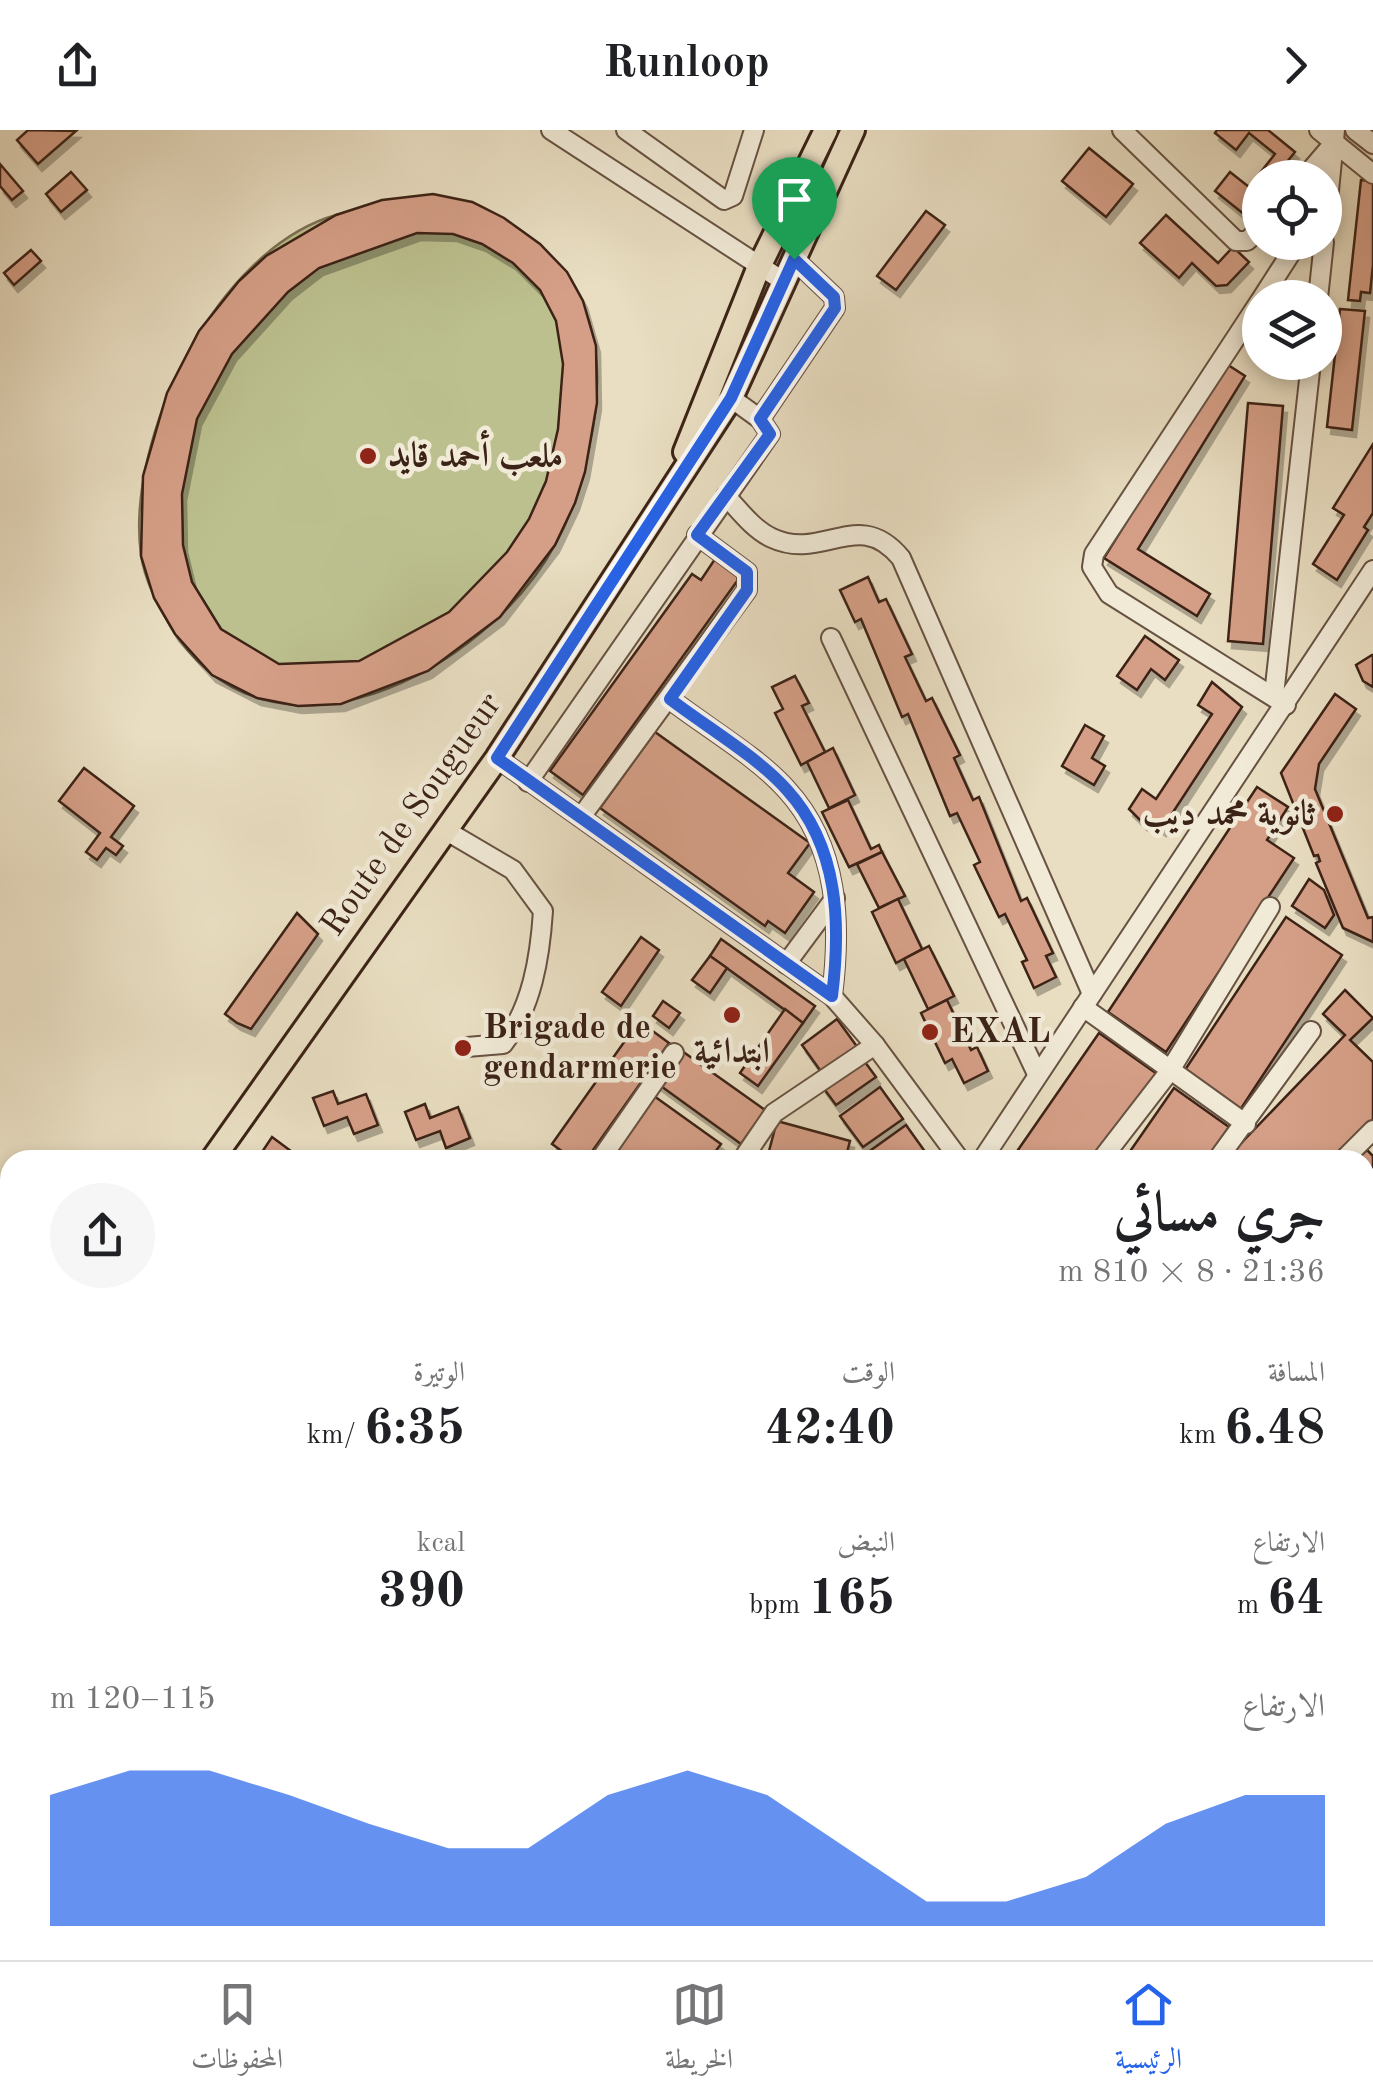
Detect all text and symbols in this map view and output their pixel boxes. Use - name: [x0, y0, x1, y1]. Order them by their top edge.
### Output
- icon: share: [50, 38, 105, 93]
- icon: forward: [1268, 38, 1323, 93]
- text: Runloop: [603, 42, 770, 87]
- pin: [752, 157, 837, 260]
- map controls: [1242, 160, 1342, 380]
- button: locate: [1242, 160, 1342, 260]
- icon: arrive: [767, 172, 822, 227]
- button: layers: [1242, 280, 1342, 380]
- place label: ملعب أحمد قايد: [388, 429, 563, 477]
- marker: ملعب أحمد قايد: [357, 445, 379, 467]
- street label: Route de Sougueur: [315, 687, 509, 943]
- place label: ثانوية محمد ديب: [1143, 797, 1316, 835]
- marker: ثانوية محمد ديب: [1324, 803, 1346, 825]
- marker: ابتدائية: [721, 1004, 743, 1026]
- place label: Brigade de gendarmerie: [483, 1011, 677, 1086]
- place label: EXAL: [950, 1015, 1050, 1050]
- marker: EXAL: [919, 1021, 941, 1043]
- place label: ابتدائية: [694, 1035, 770, 1071]
- marker: Brigade de gendarmerie: [452, 1037, 474, 1059]
- button: share: [50, 1183, 155, 1288]
- text: جري مسائي: [1114, 1188, 1325, 1243]
- text: 21:36 · 8 × 810 m: [1058, 1257, 1325, 1289]
- text: الوتيرة: [413, 1360, 465, 1388]
- text: الوقت: [841, 1360, 895, 1388]
- text: المسافة: [1268, 1360, 1325, 1388]
- text: 6:35: [364, 1405, 465, 1455]
- text: 42:40: [765, 1405, 895, 1455]
- text: 6.48: [1224, 1405, 1325, 1455]
- text: /km: [307, 1422, 364, 1450]
- text: km: [1179, 1422, 1224, 1450]
- text: kcal: [417, 1530, 465, 1558]
- text: النبض: [837, 1530, 895, 1558]
- text: الارتفاع: [1252, 1530, 1325, 1558]
- text: 390: [378, 1568, 465, 1618]
- text: 165: [808, 1575, 895, 1625]
- text: 64: [1267, 1575, 1325, 1625]
- text: bpm: [749, 1592, 808, 1620]
- text: m: [1237, 1592, 1267, 1620]
- text: 115–120 m: [50, 1684, 216, 1716]
- text: الارتفاع: [1242, 1692, 1325, 1724]
- tab: المحفوظات: [191, 1977, 283, 2086]
- tab: الخريطة: [665, 1977, 733, 2086]
- tab: الرئيسية: [1115, 1977, 1182, 2086]

